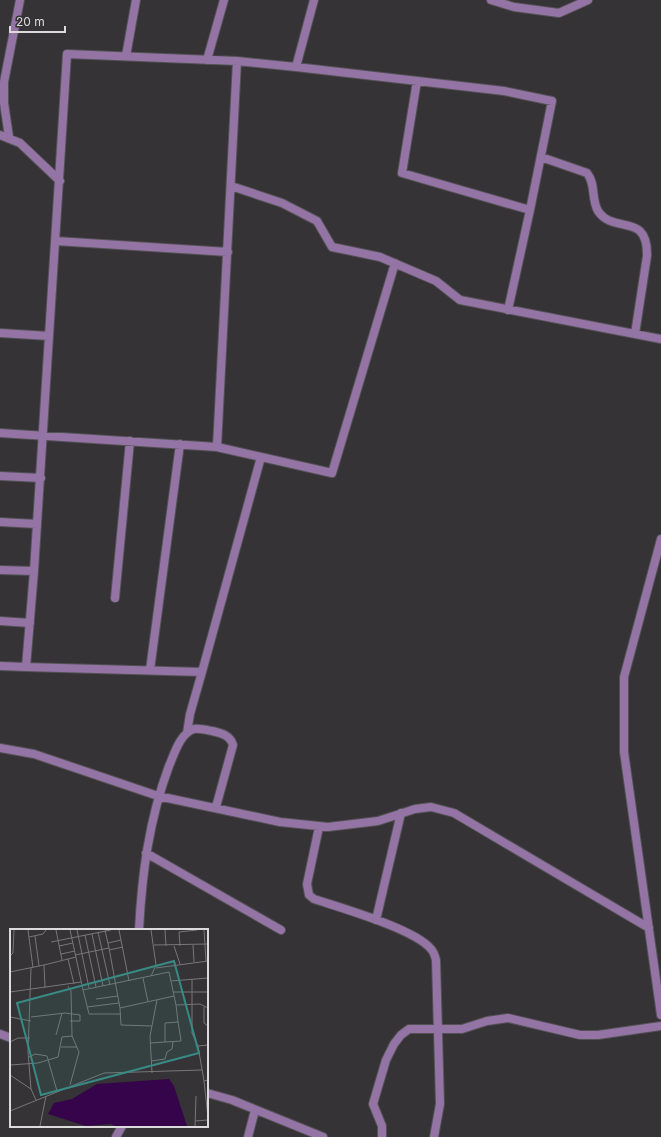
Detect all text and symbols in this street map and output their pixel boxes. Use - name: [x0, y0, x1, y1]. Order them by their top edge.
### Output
- scale bar: [10, 8, 65, 34]
- text: 20 m: [16, 14, 45, 29]
- inset map: [10, 929, 208, 1127]

